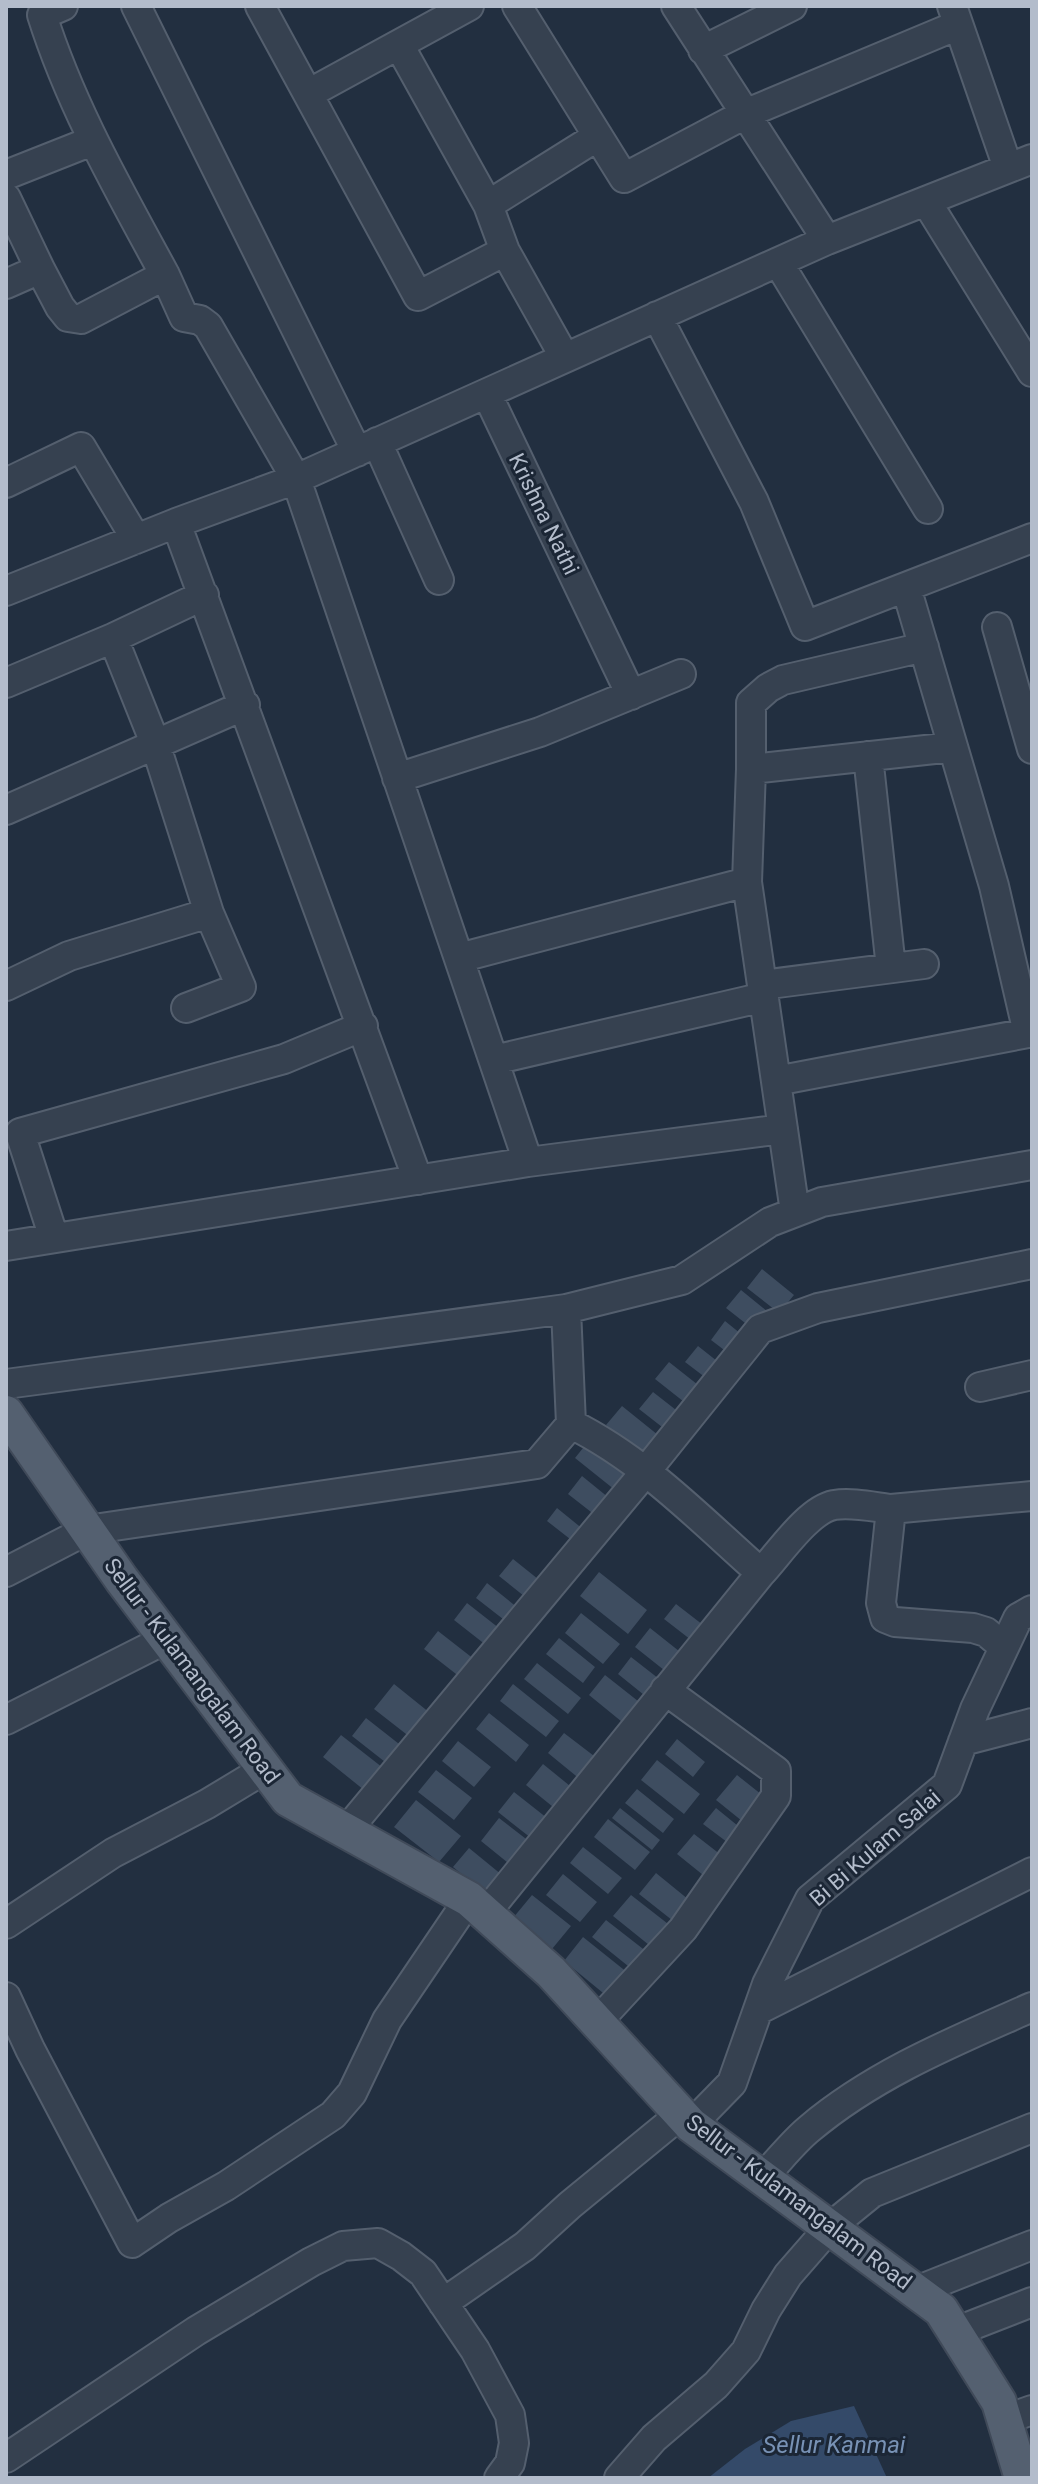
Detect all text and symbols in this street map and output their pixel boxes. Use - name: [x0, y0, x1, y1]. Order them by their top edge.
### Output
- street label: Krishna Nathi: [504, 449, 584, 579]
- street label: Sellur - Kulamangalam Road: [99, 1554, 285, 1788]
- street label: Bi Bi Kulam Salai: [805, 1785, 945, 1911]
- street label: Sellur - Kulamangalam Road: [682, 2109, 916, 2295]
- water label: Sellur Kanmai: [763, 2431, 906, 2459]

